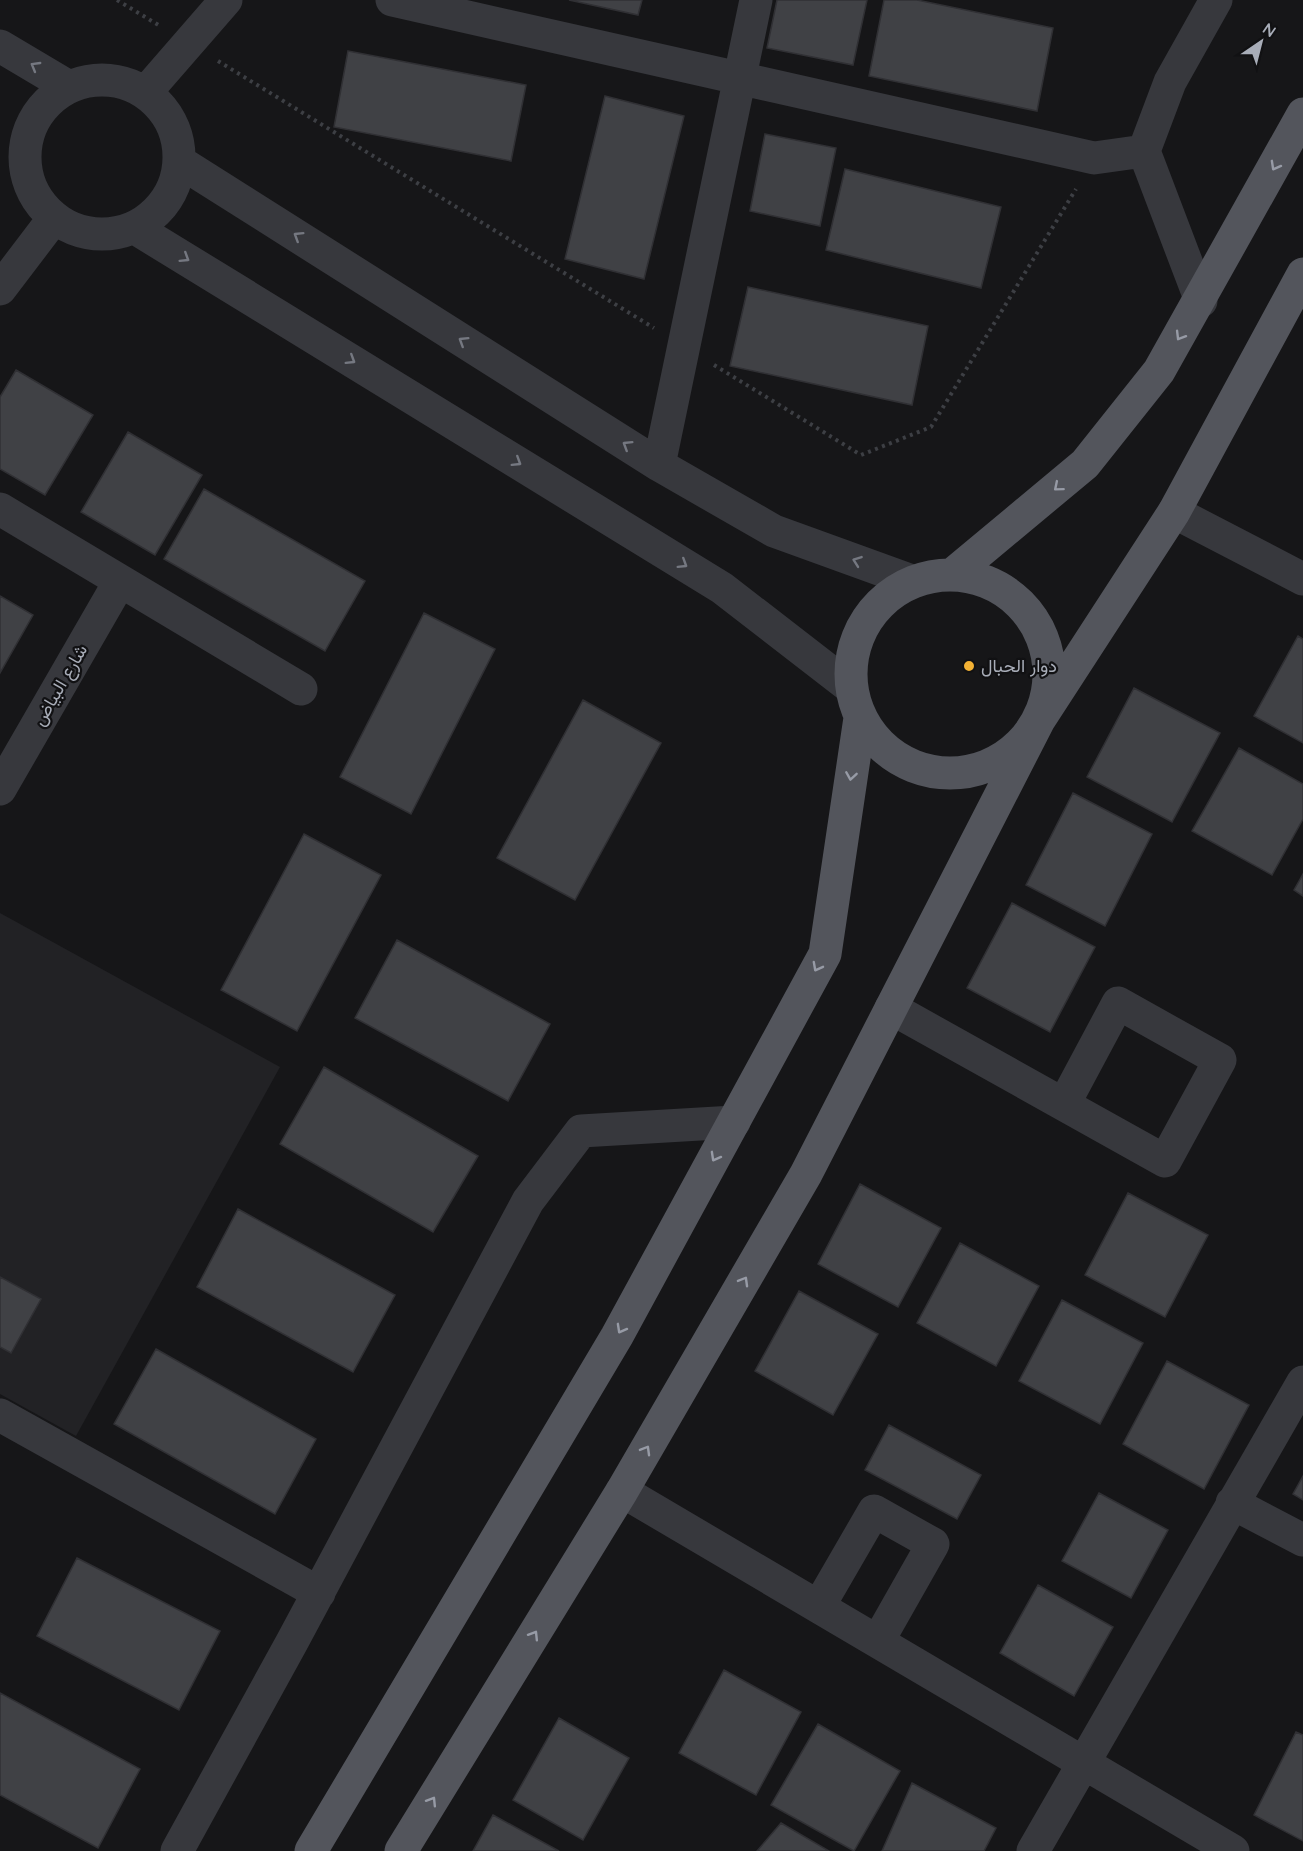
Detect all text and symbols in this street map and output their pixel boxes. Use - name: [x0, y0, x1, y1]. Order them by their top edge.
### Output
- north arrow: [1231, 12, 1291, 72]
- text: N: [1259, 18, 1280, 41]
- one-way arrow: [30, 62, 41, 74]
- one-way arrow: [1271, 159, 1282, 170]
- one-way arrow: [294, 232, 304, 244]
- one-way arrow: [179, 251, 189, 263]
- one-way arrow: [1176, 330, 1188, 340]
- one-way arrow: [459, 336, 469, 348]
- one-way arrow: [345, 353, 355, 365]
- one-way arrow: [623, 441, 634, 452]
- one-way arrow: [511, 455, 521, 467]
- one-way arrow: [1054, 479, 1065, 490]
- one-way arrow: [852, 556, 863, 569]
- one-way arrow: [677, 557, 688, 568]
- street label: شارع البياض: [27, 640, 93, 730]
- place label: دوار الحبال: [981, 654, 1057, 677]
- marker: دوار الحبال: [962, 659, 976, 673]
- one-way arrow: [846, 772, 858, 781]
- one-way arrow: [813, 961, 824, 972]
- one-way arrow: [711, 1151, 722, 1162]
- one-way arrow: [736, 1277, 748, 1288]
- one-way arrow: [617, 1322, 628, 1333]
- one-way arrow: [639, 1446, 650, 1456]
- one-way arrow: [526, 1631, 538, 1641]
- one-way arrow: [424, 1797, 436, 1807]

